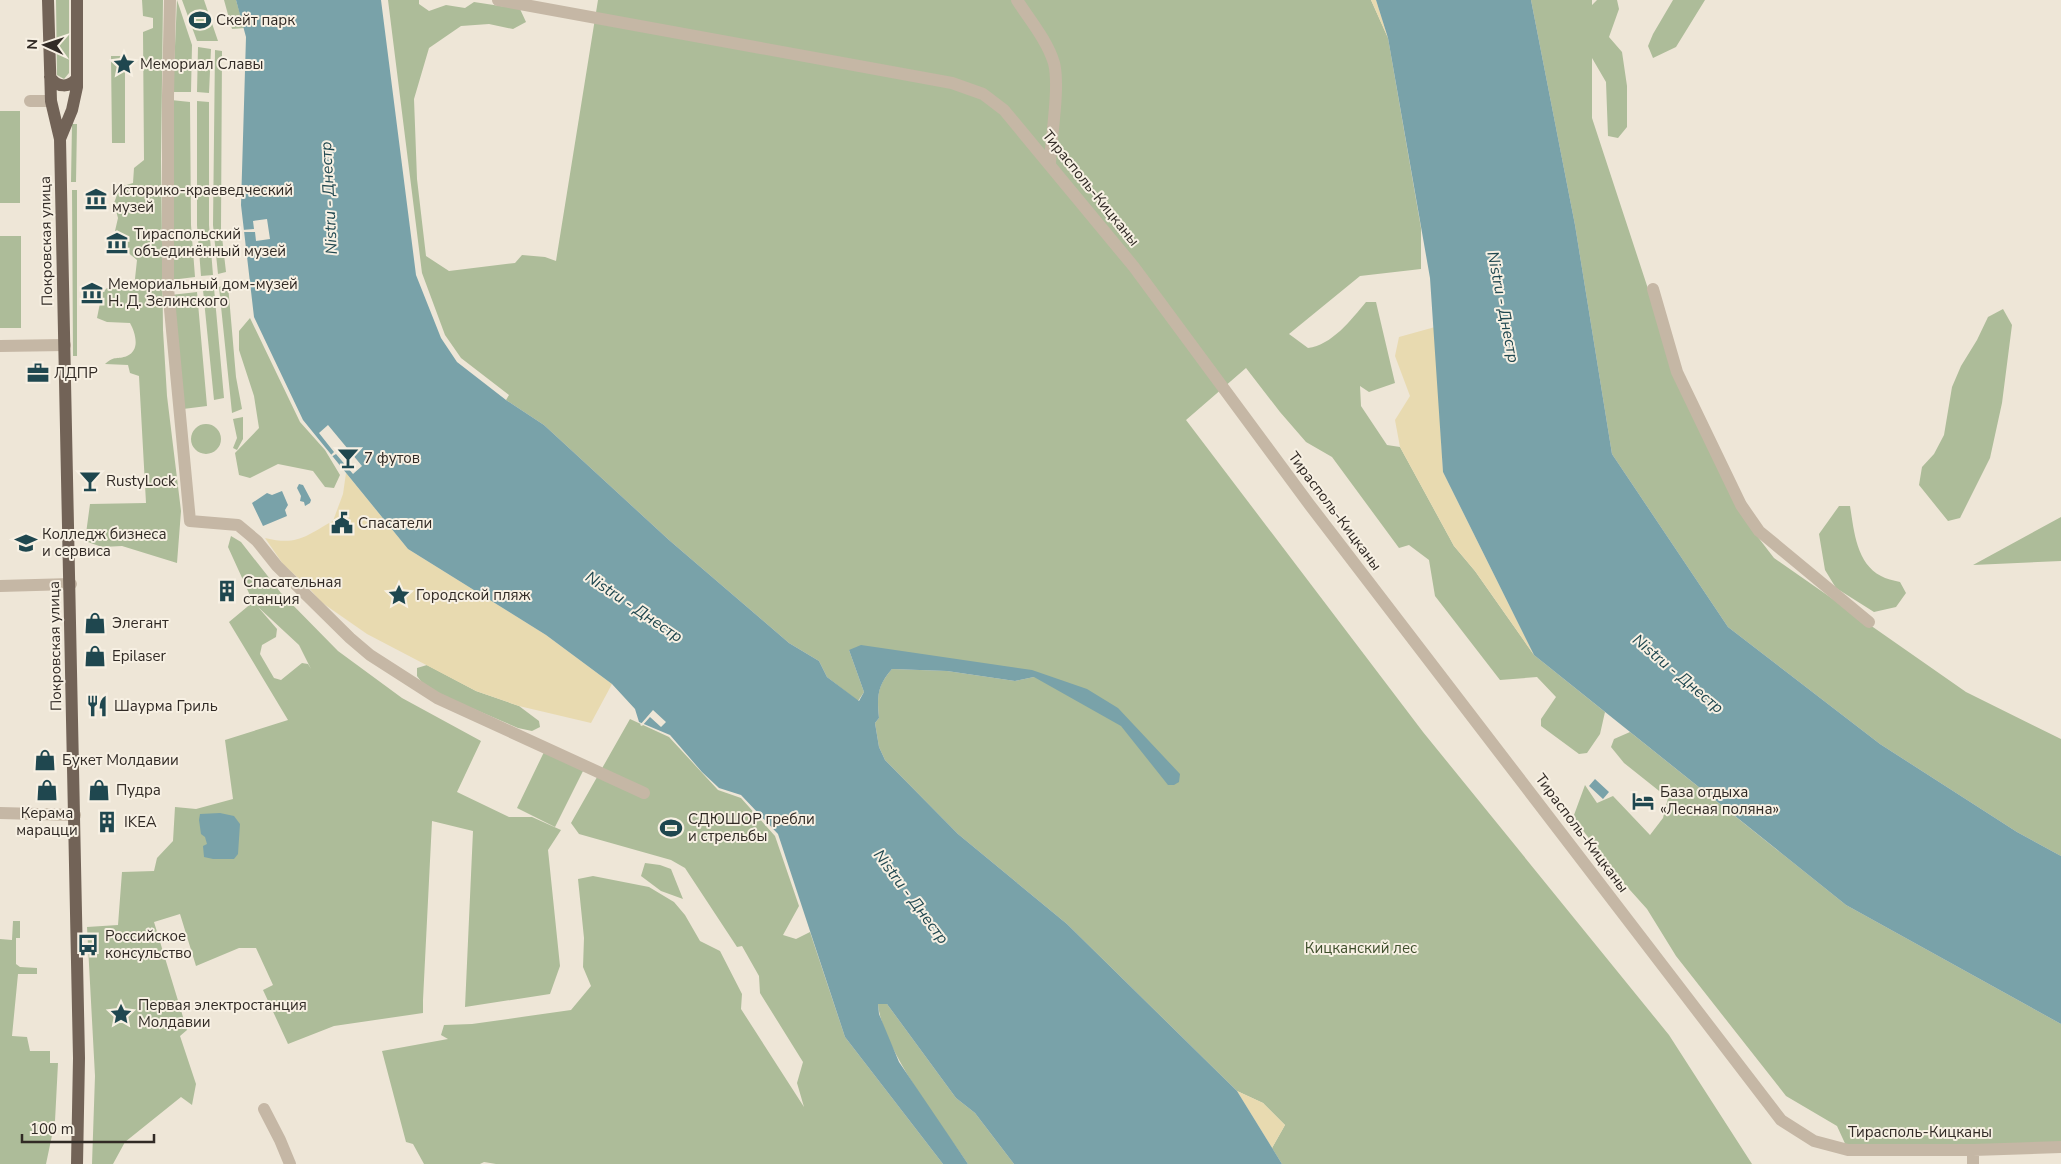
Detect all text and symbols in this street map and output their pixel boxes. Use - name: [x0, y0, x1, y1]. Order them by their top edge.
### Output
- sports icon: Скейт парк: [187, 7, 213, 33]
- place label: Скейт парк: [216, 10, 295, 30]
- north arrow: [20, 20, 70, 70]
- text: N: [23, 39, 42, 50]
- place icon: Мемориал Славы: [111, 51, 137, 77]
- place label: Мемориал Славы: [140, 54, 263, 74]
- street label: Тирасполь-Кицканы: [1038, 126, 1144, 250]
- water label: Nistru - Днестр: [315, 141, 343, 255]
- street label: Покровская улица: [35, 176, 57, 306]
- place label: Историко-краеведческий музей: [112, 180, 293, 217]
- museum icon: Историко-краеведческий музей: [83, 186, 109, 212]
- place label: Тираспольский объединённый музей: [134, 224, 286, 261]
- museum icon: Тираспольский объединённый музей: [104, 230, 130, 256]
- water label: Nistru - Днестр: [1481, 249, 1525, 365]
- place label: Мемориальный дом-музей Н. Д. Зелинского: [108, 274, 298, 311]
- museum icon: Мемориальный дом-музей Н. Д. Зелинского: [79, 280, 105, 306]
- office icon: ЛДПР: [25, 360, 51, 386]
- place label: ЛДПР: [54, 363, 98, 383]
- bar icon: 7 футов: [335, 445, 361, 471]
- place label: 7 футов: [364, 448, 420, 468]
- street label: Тирасполь-Кицканы: [1284, 448, 1386, 574]
- bar icon: RustyLock: [77, 468, 103, 494]
- place label: RustyLock: [106, 471, 176, 491]
- public building icon: Спасатели: [329, 510, 355, 536]
- place label: Спасатели: [358, 513, 432, 533]
- place label: Колледж бизнеса и сервиса: [42, 524, 167, 561]
- school or university icon: Колледж бизнеса и сервиса: [13, 530, 39, 556]
- water label: Nistru - Днестр: [581, 566, 687, 648]
- place label: Спасательная станция: [243, 572, 342, 609]
- building icon: Спасательная станция: [214, 578, 240, 604]
- street label: Покровская улица: [44, 581, 66, 711]
- place icon: Городской пляж: [386, 582, 412, 608]
- place label: Городской пляж: [416, 585, 531, 605]
- shop icon: Элегант: [82, 610, 108, 636]
- place label: Элегант: [112, 613, 169, 633]
- water label: Nistru - Днестр: [1628, 629, 1728, 719]
- shop icon: Epilaser: [82, 643, 108, 669]
- place label: Epilaser: [112, 646, 167, 666]
- restaurant icon: Шаурма Гриль: [84, 693, 110, 719]
- place label: Шаурма Гриль: [114, 696, 218, 716]
- shop icon: Букет Молдавии: [32, 747, 58, 773]
- place label: Букет Молдавии: [62, 750, 179, 770]
- street label: Тирасполь-Кицканы: [1531, 770, 1633, 896]
- shop icon: Керама марацци: [34, 777, 60, 803]
- shop icon: Пудра: [86, 777, 112, 803]
- place label: Пудра: [116, 780, 161, 800]
- place label: База отдыха «Лесная поляна»: [1660, 782, 1779, 819]
- hotel icon: База отдыха «Лесная поляна»: [1630, 788, 1656, 814]
- place label: Керама марацци: [16, 803, 78, 840]
- building icon: IKEA: [94, 809, 120, 835]
- place label: СДЮШОР гребли и стрельбы: [688, 809, 815, 846]
- place label: IKEA: [124, 812, 157, 832]
- sports icon: СДЮШОР гребли и стрельбы: [658, 815, 684, 841]
- water label: Nistru - Днестр: [868, 845, 954, 949]
- place label: Российское консульство: [105, 926, 192, 963]
- bus stop icon: Российское консульство: [75, 932, 101, 958]
- park label: Кицканский лес: [1305, 938, 1417, 958]
- place label: Первая электростанция Молдавии: [138, 995, 307, 1032]
- place icon: Первая электростанция Молдавии: [108, 1001, 134, 1027]
- scale bar: [22, 1112, 155, 1144]
- text: 100 m: [30, 1119, 74, 1139]
- street label: Тирасполь-Кицканы: [1848, 1122, 1992, 1142]

